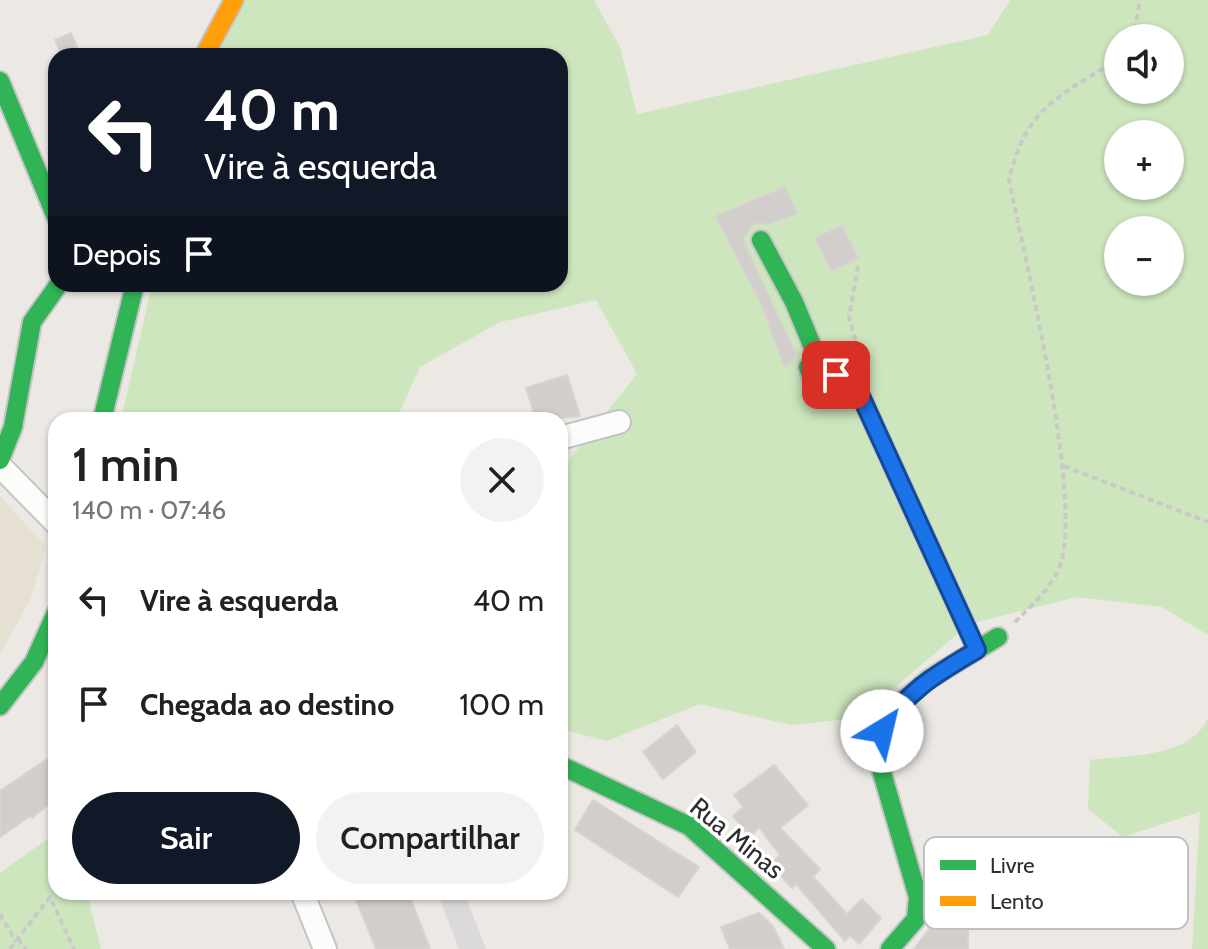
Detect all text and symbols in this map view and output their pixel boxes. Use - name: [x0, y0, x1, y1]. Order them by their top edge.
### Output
- map controls: [1104, 24, 1184, 296]
- button: sound: [1104, 24, 1184, 104]
- text: 40 m: [204, 76, 340, 144]
- icon: left: [72, 80, 176, 184]
- button: +: [1104, 120, 1184, 200]
- text: Vire à esquerda: [204, 144, 437, 188]
- button: −: [1104, 216, 1184, 296]
- icon: arrive: [177, 232, 221, 276]
- text: Depois: [72, 236, 161, 273]
- pin: [802, 341, 870, 409]
- icon: arrive: [814, 353, 858, 397]
- text: 1 min: [72, 435, 179, 493]
- button: close: [460, 438, 544, 522]
- text: 140 m · 07:46: [72, 494, 226, 526]
- icon: left: [72, 578, 116, 622]
- text: Vire à esquerda: [140, 582, 338, 619]
- text: 40 m: [473, 582, 544, 619]
- icon: arrive: [72, 682, 116, 726]
- text: Chegada ao destino: [140, 686, 394, 723]
- text: 100 m: [459, 686, 544, 723]
- position arrow: [840, 689, 924, 773]
- street label: Rua Minas: [684, 790, 791, 886]
- button: Sair: [72, 792, 300, 884]
- button: Compartilhar: [316, 792, 544, 884]
- legend: [924, 837, 1188, 929]
- text: Livre: [990, 852, 1034, 879]
- text: Lento: [990, 888, 1044, 915]

